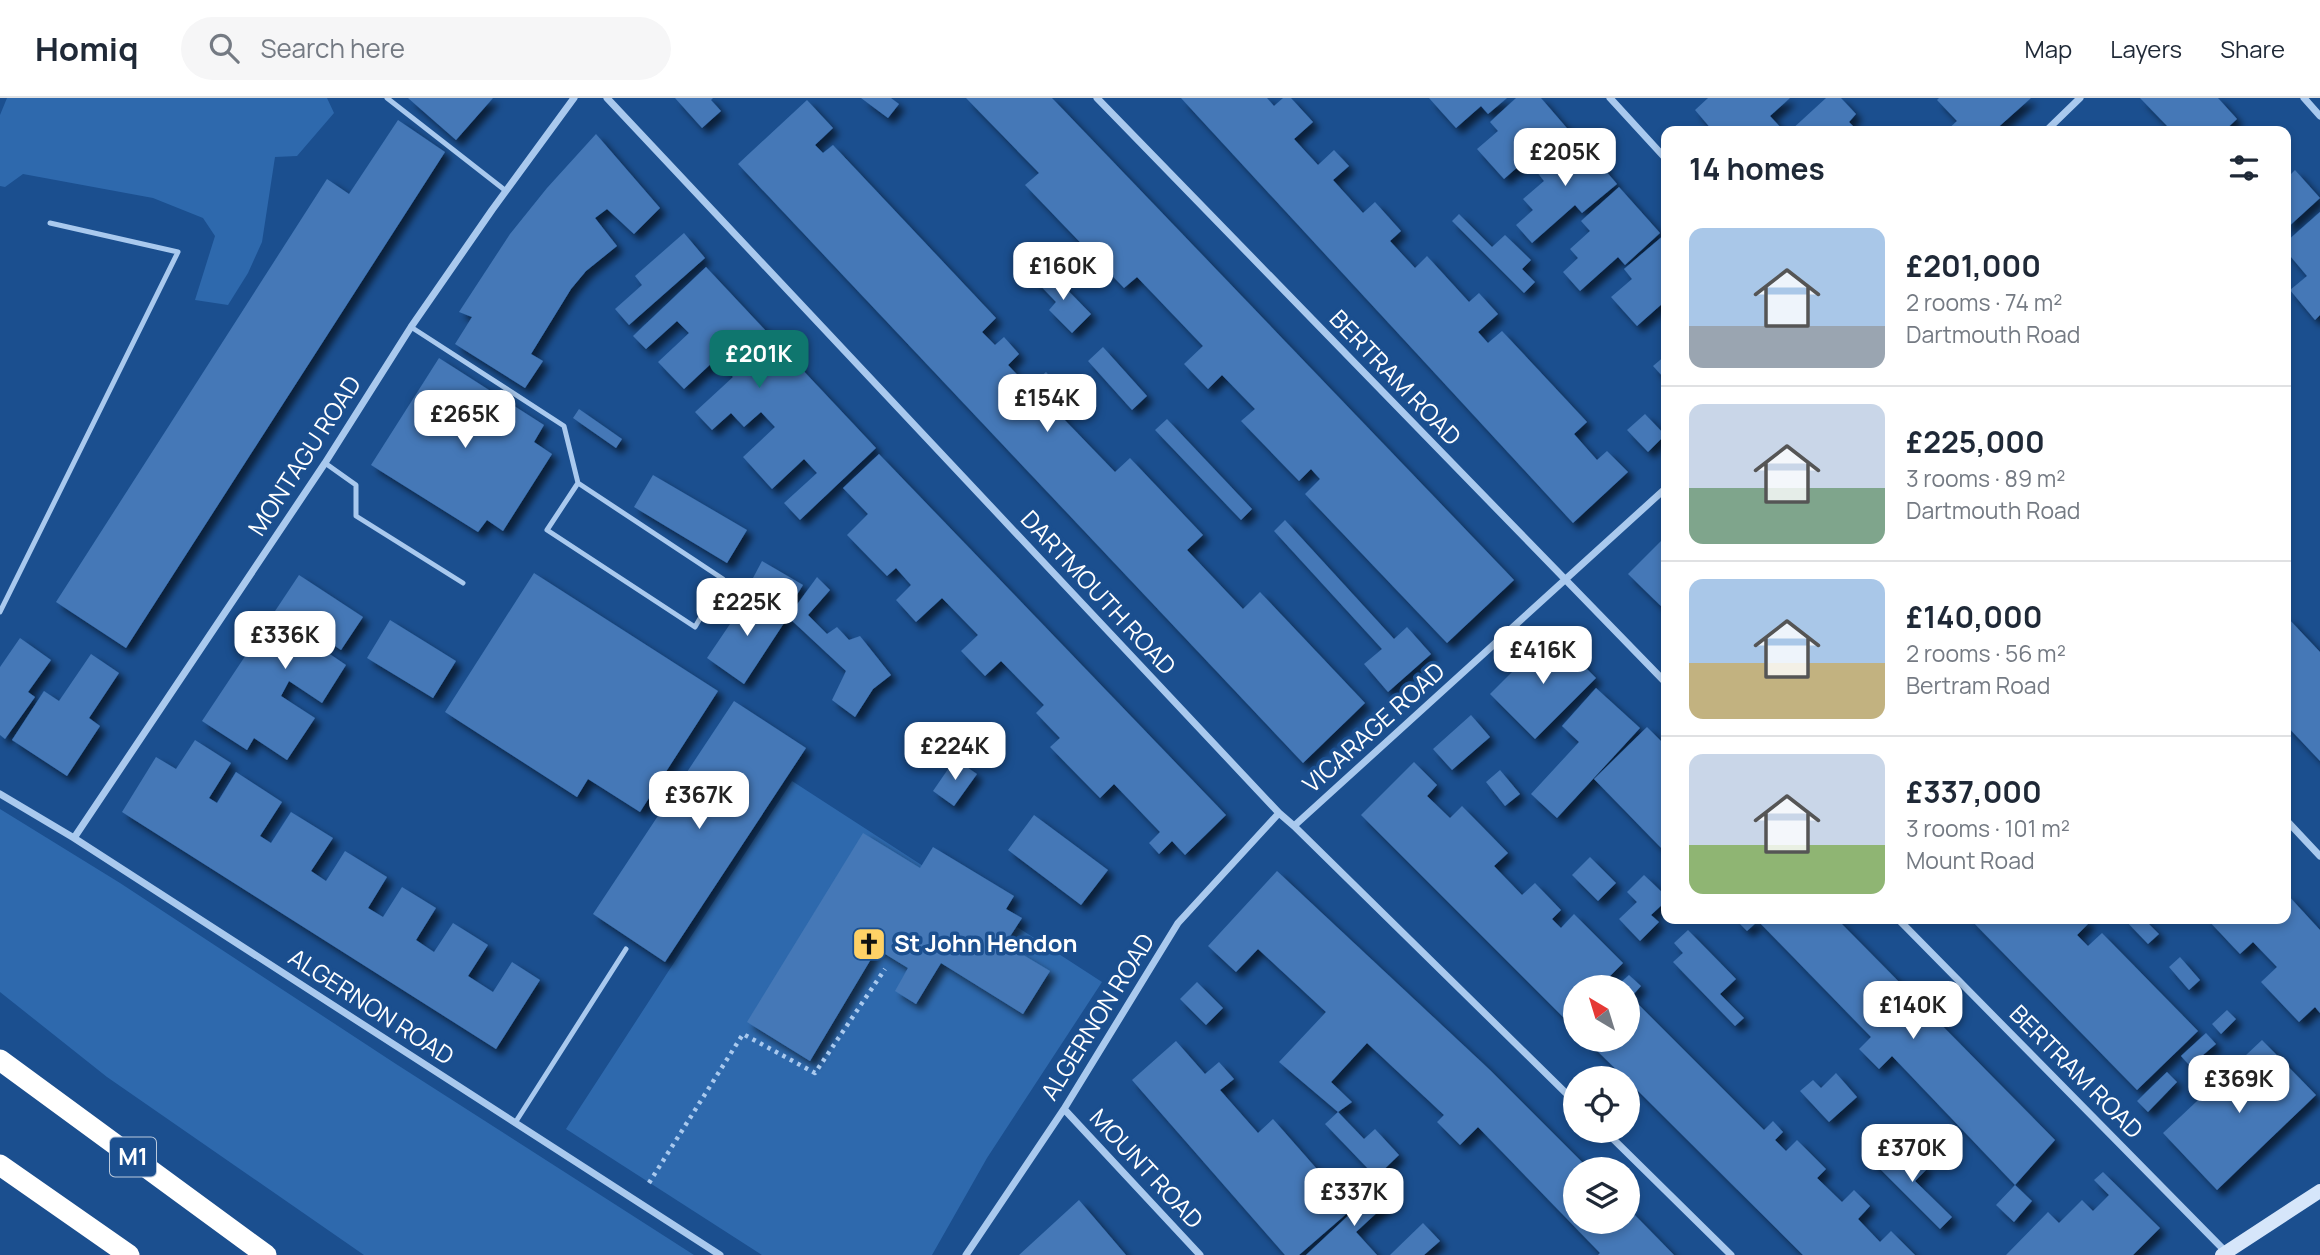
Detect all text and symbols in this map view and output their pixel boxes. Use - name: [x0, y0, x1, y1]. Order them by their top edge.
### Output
- search box: [181, 17, 671, 80]
- text: Homiq: [35, 26, 139, 71]
- icon: search: [205, 29, 243, 67]
- text: Search here: [261, 30, 405, 66]
- text: Map: [2025, 32, 2072, 65]
- text: Layers: [2110, 32, 2182, 65]
- text: Share: [2220, 32, 2285, 65]
- pin: £205K: [1516, 129, 1614, 188]
- text: £205K: [1530, 135, 1600, 167]
- text: 14 homes: [1689, 148, 1825, 189]
- icon: filters: [2225, 149, 2263, 187]
- pin: £160K: [1014, 242, 1112, 302]
- text: £201,000: [1906, 245, 2041, 286]
- text: £160K: [1029, 249, 1097, 281]
- icon: home: [1745, 256, 1829, 340]
- text: 2 rooms · 74 m²: [1906, 286, 2062, 318]
- street label: BERTRAM ROAD: [1323, 302, 1469, 452]
- text: Dartmouth Road: [1906, 318, 2080, 350]
- pin: £201K: [710, 330, 808, 390]
- text: £201K: [726, 337, 792, 369]
- street label: MONTAGU ROAD: [240, 369, 368, 542]
- pin: £154K: [998, 374, 1096, 434]
- text: £154K: [1014, 381, 1080, 413]
- pin: £265K: [416, 390, 514, 450]
- text: £265K: [430, 397, 500, 429]
- text: £225,000: [1906, 421, 2045, 462]
- icon: home: [1745, 432, 1829, 516]
- text: 3 rooms · 89 m²: [1906, 462, 2066, 494]
- text: Dartmouth Road: [1906, 494, 2080, 526]
- street label: DARTMOUTH ROAD: [1014, 503, 1184, 681]
- pin: £225K: [698, 578, 796, 638]
- text: £225K: [713, 585, 781, 617]
- text: £140,000: [1906, 596, 2043, 637]
- icon: home: [1745, 607, 1829, 691]
- pin: £336K: [236, 612, 334, 671]
- text: £336K: [250, 618, 320, 650]
- pin: £416K: [1494, 626, 1592, 686]
- text: £416K: [1510, 633, 1576, 665]
- text: 2 rooms · 56 m²: [1906, 637, 2066, 669]
- street label: VICARAGE ROAD: [1295, 654, 1451, 800]
- text: Bertram Road: [1906, 669, 2050, 701]
- pin: £224K: [906, 722, 1004, 782]
- text: £224K: [921, 729, 989, 761]
- text: £337,000: [1906, 771, 2042, 812]
- pin: £367K: [650, 772, 748, 831]
- text: £367K: [665, 778, 733, 810]
- icon: home: [1745, 782, 1829, 866]
- text: 3 rooms · 101 m²: [1906, 812, 2070, 844]
- text: Mount Road: [1906, 844, 2035, 876]
- church icon: St John Hendon: [850, 925, 888, 963]
- place label: St John Hendon: [894, 926, 1078, 959]
- street label: ALGERNON ROAD: [1032, 926, 1161, 1106]
- street label: ALGERNON ROAD: [283, 940, 461, 1072]
- north arrow: [1563, 975, 1640, 1052]
- map controls: [1563, 975, 1640, 1234]
- pin: £140K: [1864, 982, 1962, 1041]
- text: £140K: [1879, 988, 1947, 1020]
- street label: BERTRAM ROAD: [2003, 997, 2151, 1145]
- pin: £369K: [2190, 1056, 2288, 1115]
- text: £369K: [2204, 1062, 2274, 1094]
- button: locate: [1563, 1066, 1640, 1143]
- street label: MOUNT ROAD: [1083, 1101, 1211, 1235]
- pin: £370K: [1863, 1124, 1961, 1184]
- text: £370K: [1878, 1131, 1946, 1163]
- road number: M1: [110, 1138, 156, 1176]
- button: layers: [1563, 1157, 1640, 1234]
- pin: £337K: [1305, 1168, 1403, 1228]
- text: £337K: [1320, 1175, 1388, 1207]

